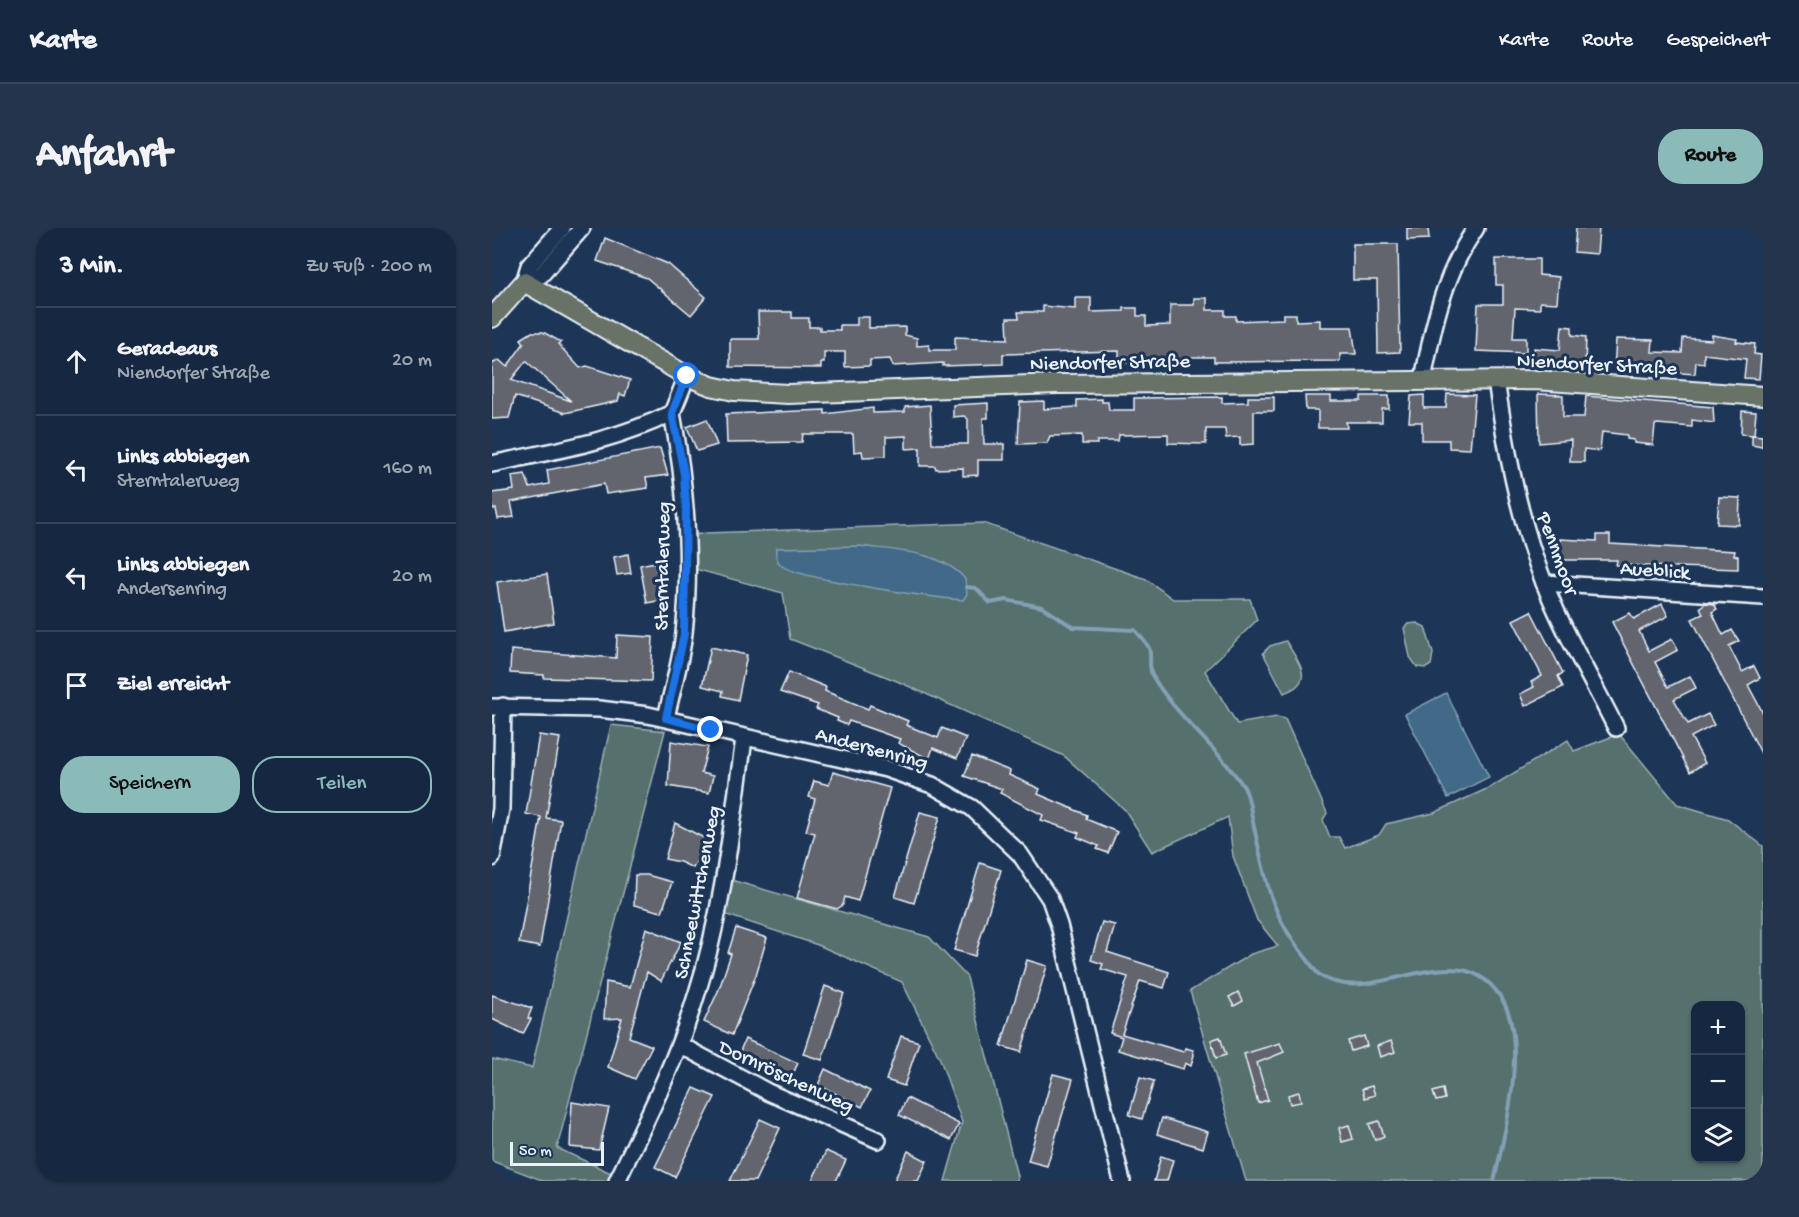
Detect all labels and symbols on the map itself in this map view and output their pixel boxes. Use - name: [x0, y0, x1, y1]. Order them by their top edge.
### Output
- street label: Niendorfer Straße: [1516, 350, 1679, 383]
- street label: Niendorfer Straße: [1030, 351, 1192, 378]
- route start: [673, 362, 699, 388]
- street label: Sterntalerweg: [651, 501, 678, 631]
- street label: Pennmoor: [1529, 508, 1583, 601]
- street label: Aueblick: [1619, 558, 1693, 588]
- route end: [697, 716, 723, 742]
- street label: Andersenring: [812, 723, 930, 777]
- street label: Schneewittchenweg: [670, 804, 729, 981]
- street label: Dornröschenweg: [712, 1035, 857, 1120]
- scale bar: [510, 1139, 604, 1166]

